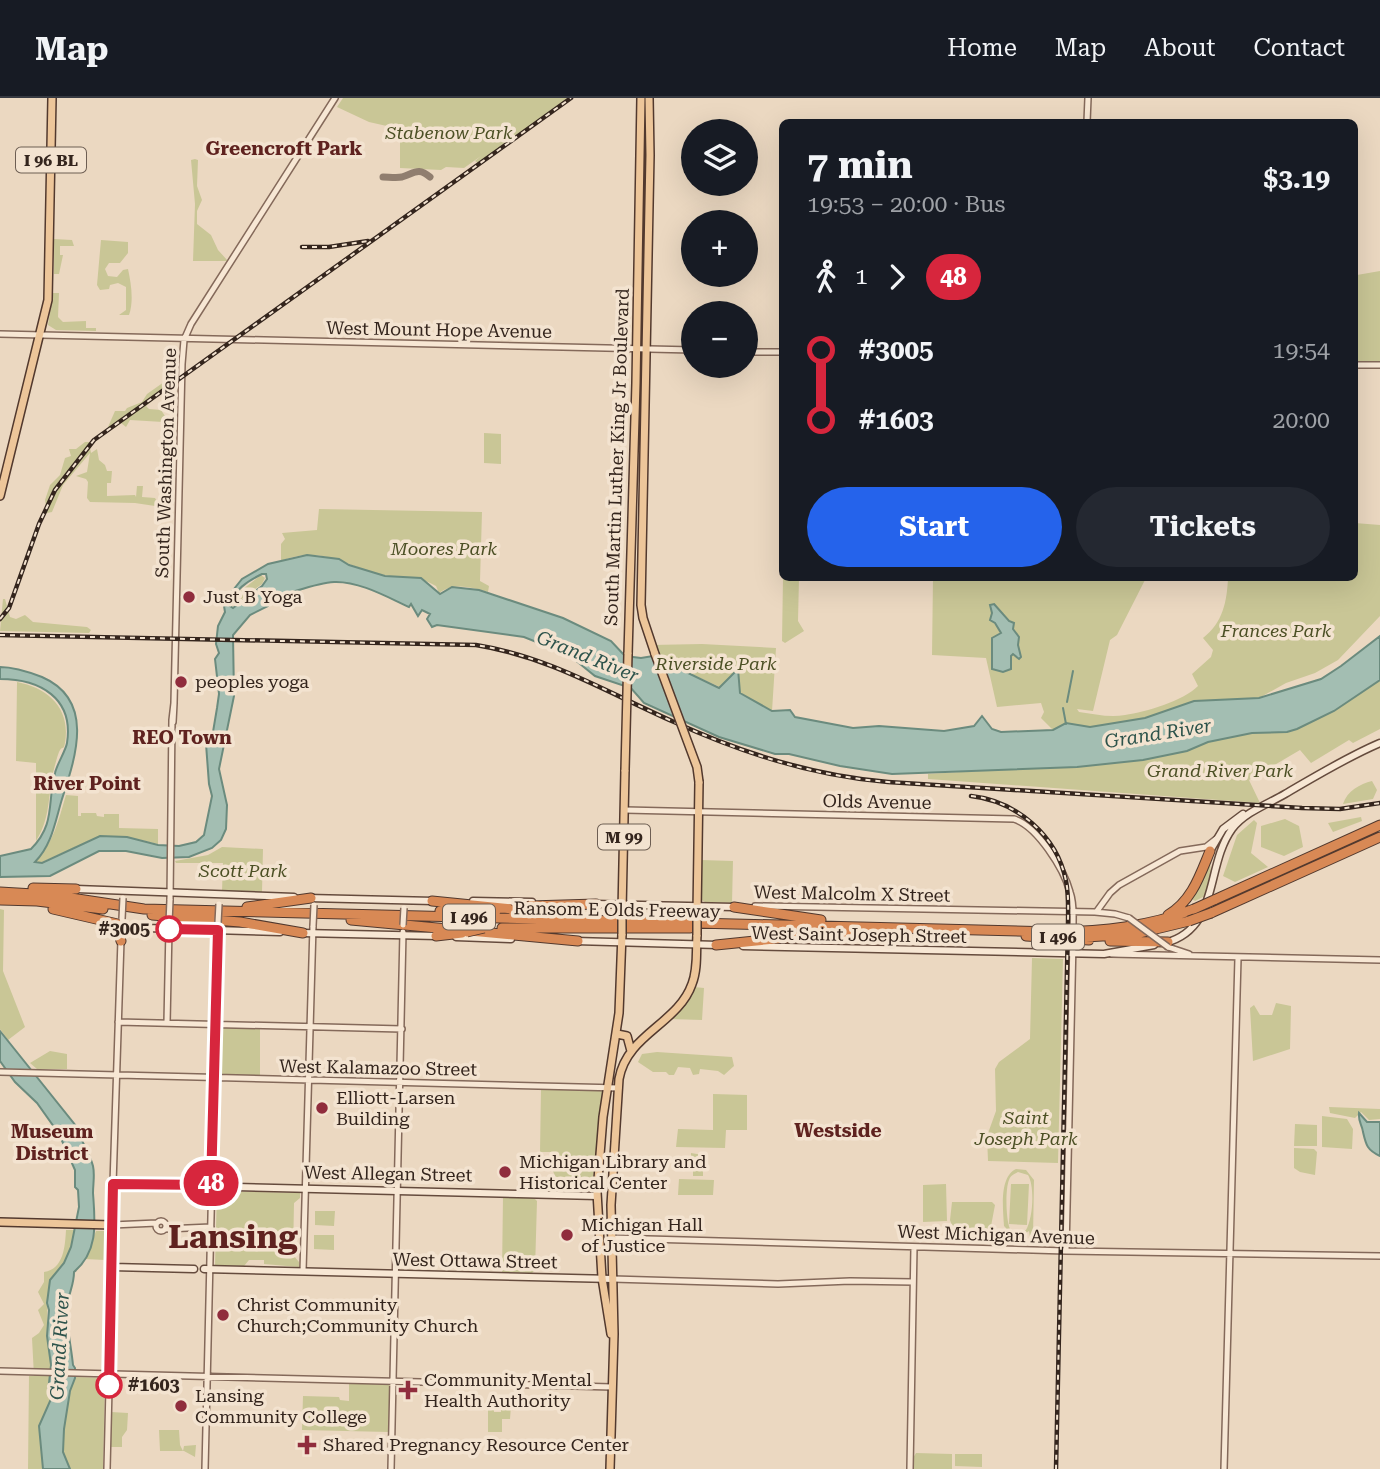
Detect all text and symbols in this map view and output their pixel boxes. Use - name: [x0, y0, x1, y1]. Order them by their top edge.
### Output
- text: Map: [35, 29, 109, 68]
- text: Home: [947, 34, 1017, 62]
- text: Map: [1055, 34, 1106, 62]
- text: About: [1144, 34, 1215, 62]
- text: Contact: [1253, 34, 1345, 62]
- map controls: [681, 119, 758, 378]
- button: layers: [681, 119, 758, 196]
- park label: Stabenow Park: [385, 122, 513, 143]
- district label: Greencroft Park: [206, 137, 362, 160]
- text: 7 min: [807, 143, 913, 187]
- road number: I 96 BL: [16, 148, 86, 172]
- text: $3.19: [1264, 164, 1330, 194]
- text: 19:53 – 20:00 · Bus: [807, 191, 1005, 218]
- button: +: [681, 210, 758, 287]
- icon: walk: [807, 258, 845, 296]
- icon: forward: [878, 258, 916, 296]
- text: 1: [855, 263, 868, 290]
- text: 48: [940, 263, 967, 291]
- street label: South Martin Luther King Jr Boulevard: [600, 287, 633, 626]
- button: −: [681, 301, 758, 378]
- street label: West Mount Hope Avenue: [326, 317, 552, 342]
- text: #3005: [859, 335, 934, 365]
- text: 19:54: [1273, 337, 1330, 364]
- street label: South Washington Avenue: [151, 347, 180, 578]
- text: #1603: [859, 405, 934, 435]
- text: 20:00: [1273, 407, 1330, 434]
- button: Start: [807, 487, 1062, 567]
- button: Tickets: [1076, 487, 1330, 567]
- park label: Moores Park: [390, 538, 497, 559]
- place label: Just B Yoga: [203, 586, 302, 607]
- marker: Just B Yoga: [181, 589, 197, 605]
- park label: Frances Park: [1220, 620, 1331, 641]
- water label: Grand River: [533, 626, 642, 687]
- park label: Riverside Park: [654, 653, 777, 674]
- place label: peoples yoga: [195, 671, 309, 692]
- marker: peoples yoga: [173, 674, 189, 690]
- water label: Grand River: [1103, 714, 1213, 753]
- district label: REO Town: [132, 726, 232, 749]
- park label: Grand River Park: [1147, 760, 1293, 781]
- district label: River Point: [33, 772, 141, 795]
- street label: Olds Avenue: [822, 790, 932, 813]
- road number: M 99: [598, 824, 650, 850]
- park label: Scott Park: [198, 860, 287, 881]
- street label: West Malcolm X Street: [754, 881, 951, 906]
- street label: Ransom E Olds Freeway: [513, 897, 721, 922]
- road number: I 496: [443, 904, 495, 930]
- marker: #3005: [156, 916, 182, 942]
- place label: #3005: [98, 918, 150, 939]
- street label: West Saint Joseph Street: [751, 922, 967, 947]
- road number: I 496: [1032, 924, 1084, 950]
- street label: West Kalamazoo Street: [279, 1055, 477, 1080]
- place label: Elliott-Larsen Building: [336, 1087, 456, 1129]
- marker: Elliott-Larsen Building: [314, 1100, 330, 1116]
- park label: Saint Joseph Park: [973, 1107, 1078, 1149]
- district label: Westside: [794, 1119, 882, 1142]
- district label: Museum District: [11, 1120, 94, 1165]
- place label: Michigan Library and Historical Center: [519, 1151, 707, 1193]
- line badge: 48: [180, 1160, 242, 1206]
- street label: West Allegan Street: [304, 1162, 473, 1185]
- marker: Michigan Library and Historical Center: [497, 1164, 513, 1180]
- text: 48: [198, 1169, 224, 1197]
- place label: Michigan Hall of Justice: [581, 1214, 703, 1256]
- district label: Lansing: [168, 1218, 298, 1256]
- street label: West Michigan Avenue: [897, 1221, 1095, 1248]
- marker: Michigan Hall of Justice: [559, 1227, 575, 1243]
- street label: West Ottawa Street: [392, 1249, 558, 1272]
- water label: Grand River: [45, 1292, 74, 1401]
- place label: Christ Community Church;Community Church: [237, 1294, 479, 1336]
- marker: Christ Community Church;Community Church: [215, 1307, 231, 1323]
- place label: Community Mental Health Authority: [424, 1369, 592, 1411]
- marker: #1603: [96, 1372, 122, 1398]
- place label: #1603: [128, 1374, 180, 1395]
- marker: Community Mental Health Authority: [398, 1380, 418, 1400]
- place label: Lansing Community College: [195, 1385, 367, 1427]
- marker: Lansing Community College: [173, 1398, 189, 1414]
- place label: Shared Pregnancy Resource Center: [323, 1434, 629, 1455]
- marker: Shared Pregnancy Resource Center: [297, 1435, 317, 1455]

